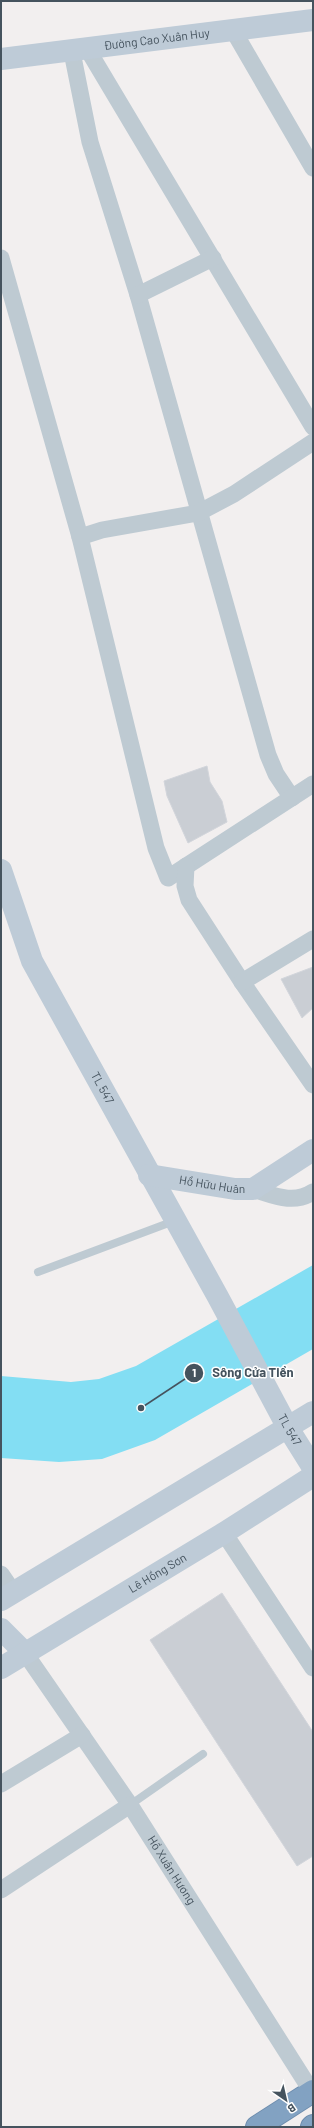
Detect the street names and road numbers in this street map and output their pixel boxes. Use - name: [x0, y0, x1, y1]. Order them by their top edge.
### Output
- street label: Đường Cao Xuân Huy: [103, 25, 211, 52]
- street label: TL 547: [89, 1069, 118, 1106]
- street label: Hồ Hữu Huân: [178, 1172, 245, 1195]
- street label: TL 547: [276, 1411, 305, 1448]
- street label: Lê Hồng Sơn: [126, 1550, 189, 1595]
- street label: Hồ Xuân Hương: [145, 1833, 199, 1907]

